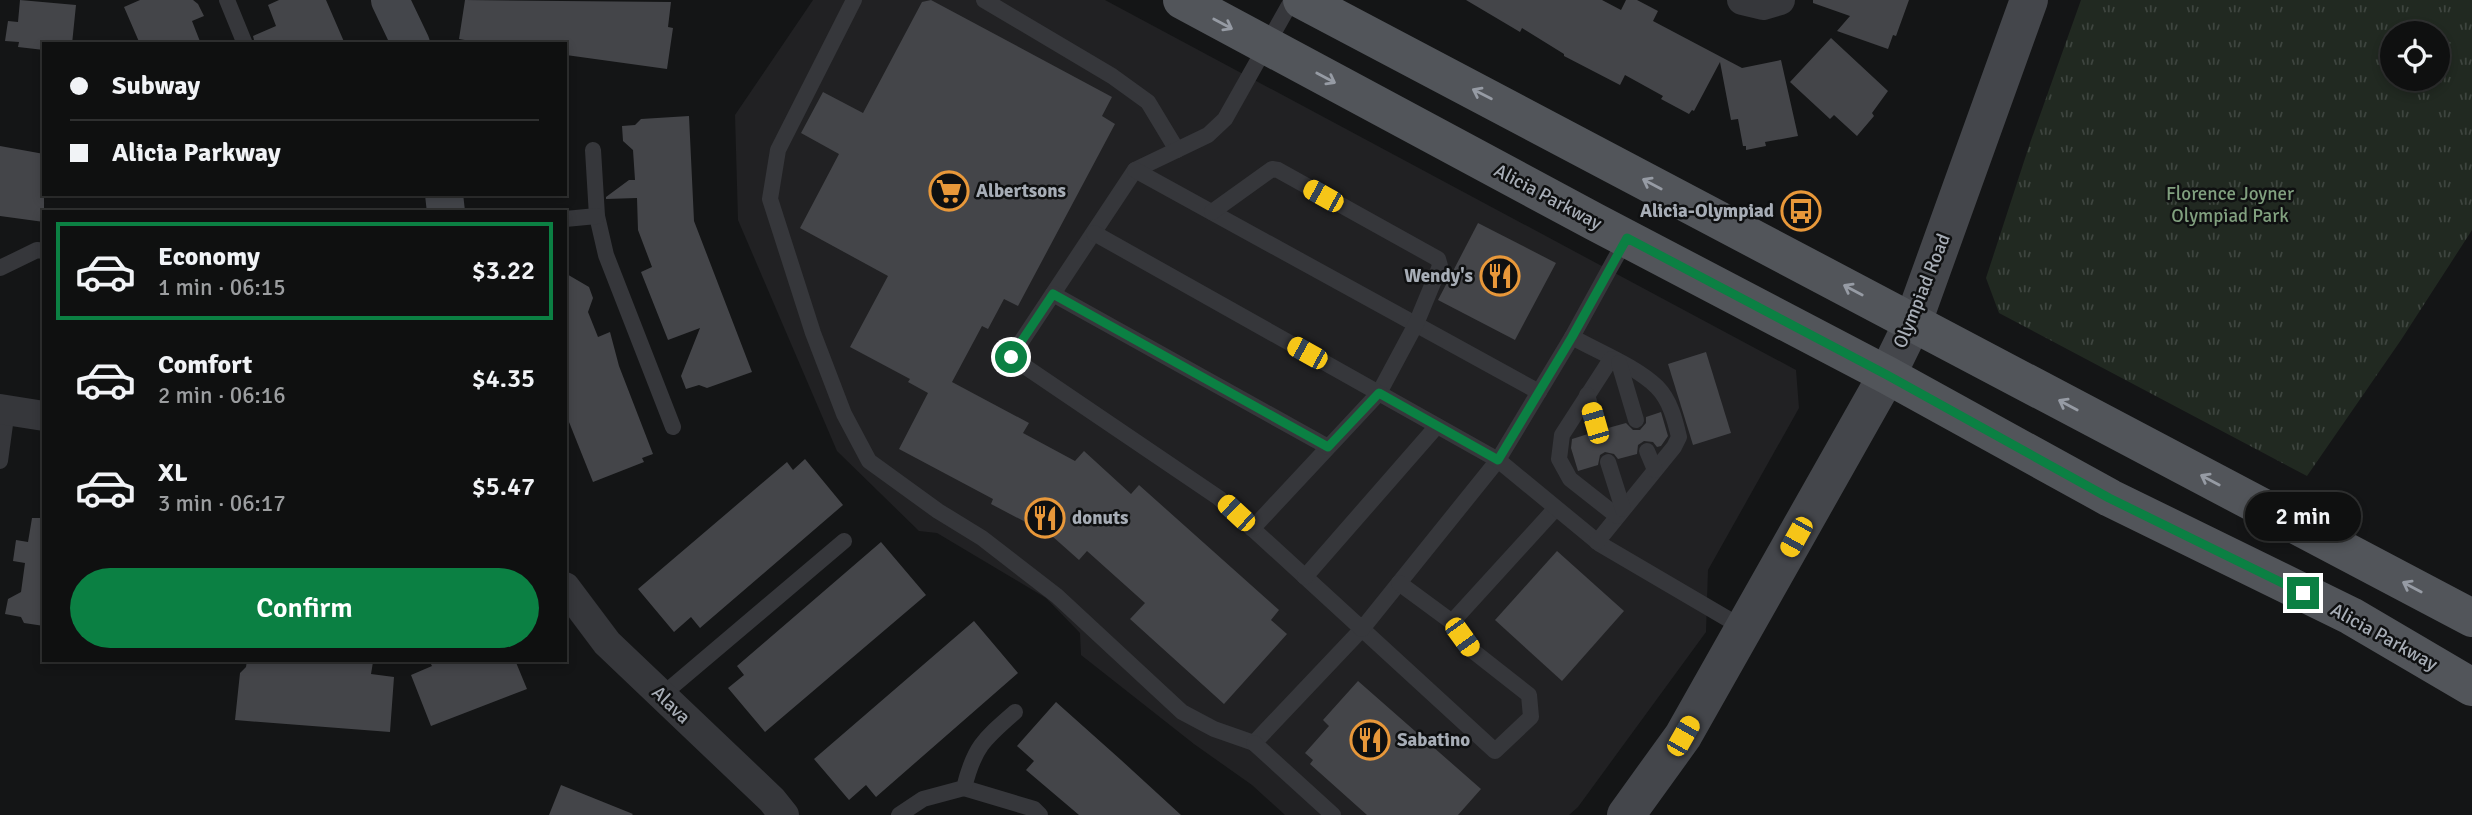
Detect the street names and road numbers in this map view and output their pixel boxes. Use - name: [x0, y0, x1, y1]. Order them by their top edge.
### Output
- street label: Alicia Parkway: [1490, 159, 1606, 235]
- street label: Olympiad Road: [1888, 230, 1956, 352]
- street label: Alicia Parkway: [2326, 598, 2442, 676]
- street label: Alava: [647, 681, 695, 729]

